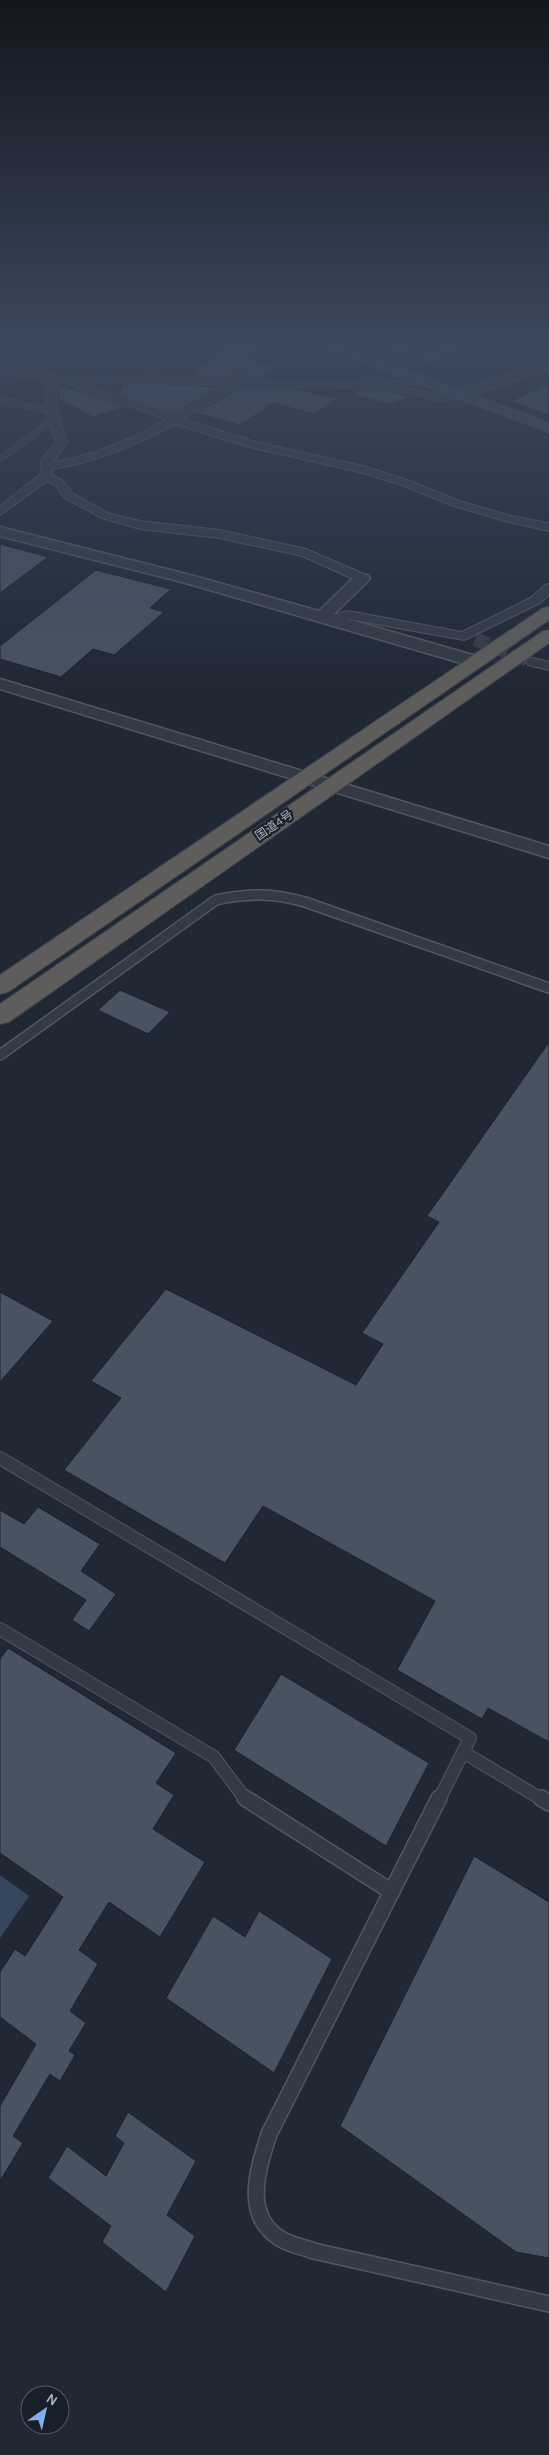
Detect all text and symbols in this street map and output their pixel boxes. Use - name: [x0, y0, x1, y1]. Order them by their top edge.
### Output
- street label: 国道4号: [252, 807, 296, 843]
- north arrow: [20, 2385, 70, 2435]
- text: N: [43, 2390, 61, 2409]

